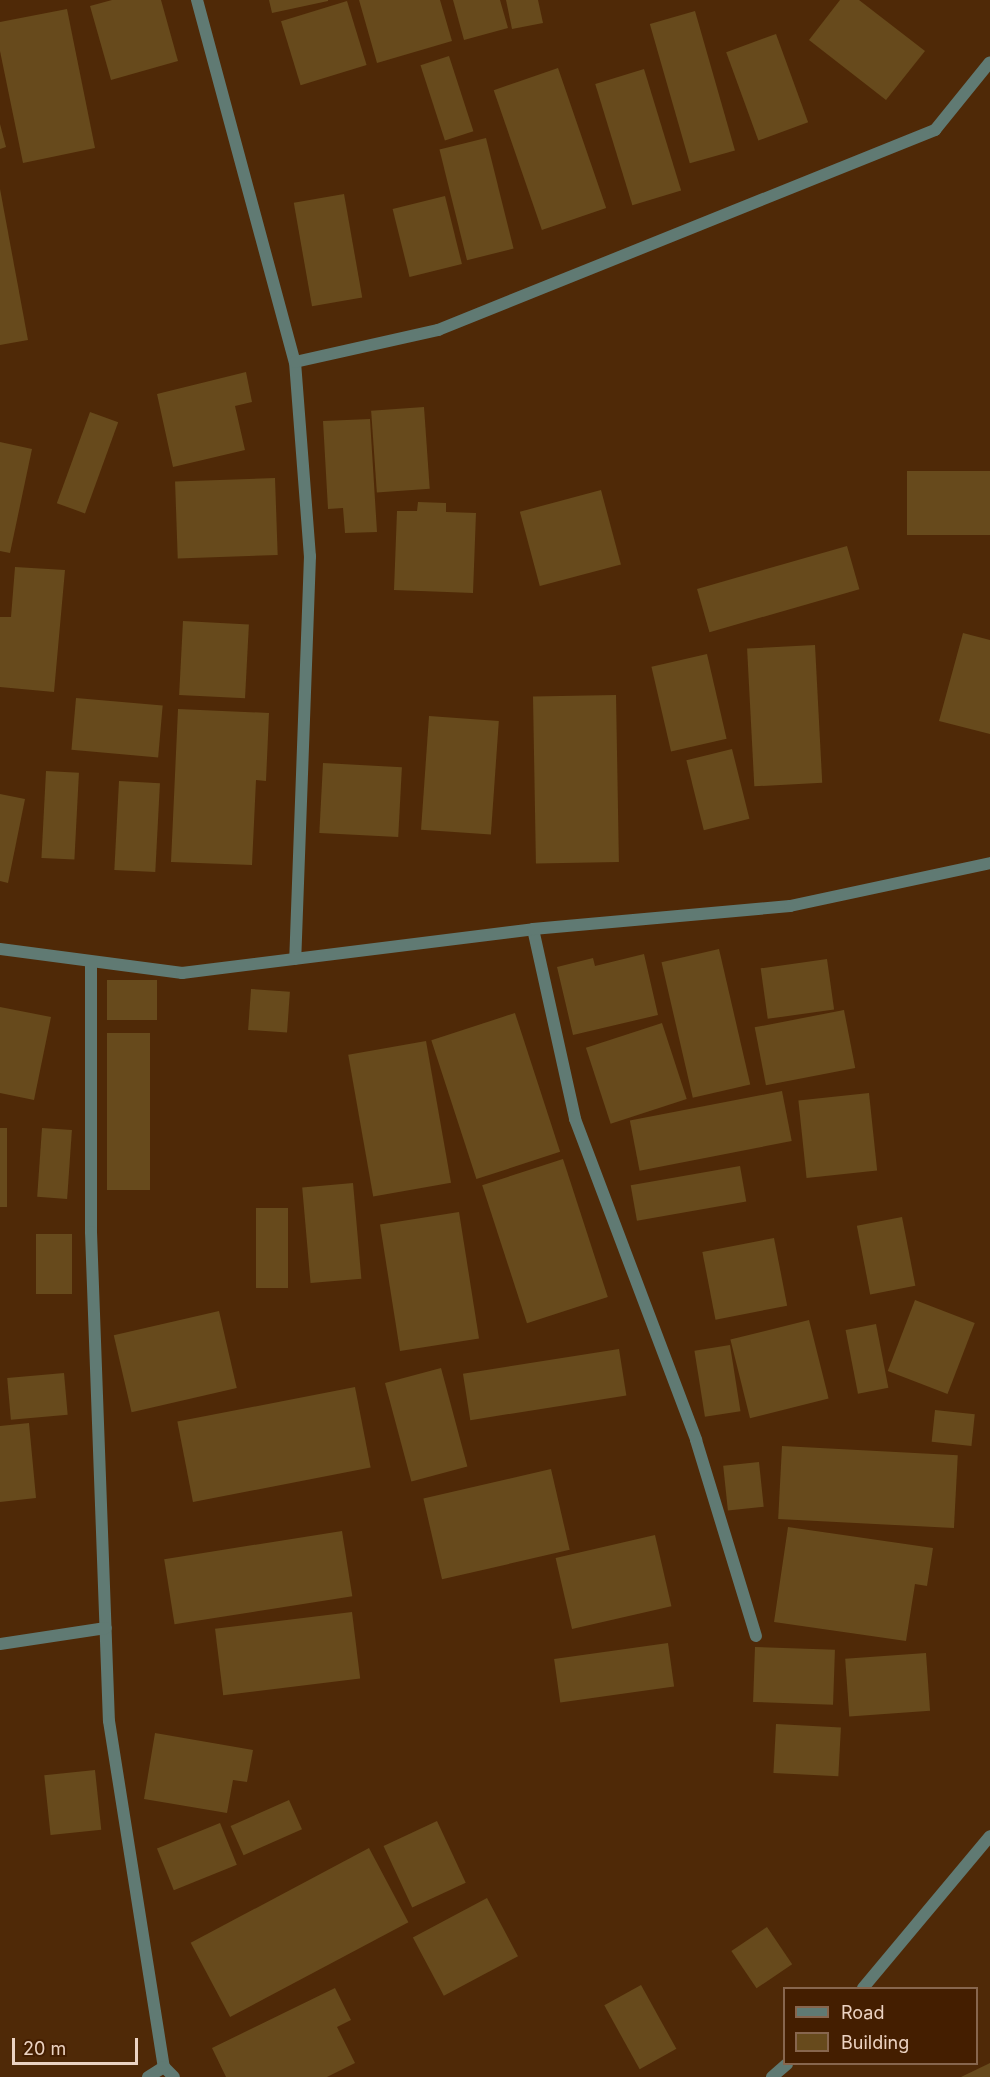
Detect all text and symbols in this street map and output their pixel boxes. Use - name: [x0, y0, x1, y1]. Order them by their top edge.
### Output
- legend: [783, 1987, 978, 2065]
- text: Road: [841, 2002, 884, 2023]
- scale bar: [15, 2026, 141, 2064]
- text: Building: [841, 2032, 909, 2053]
- text: 20 m: [23, 2038, 66, 2059]

